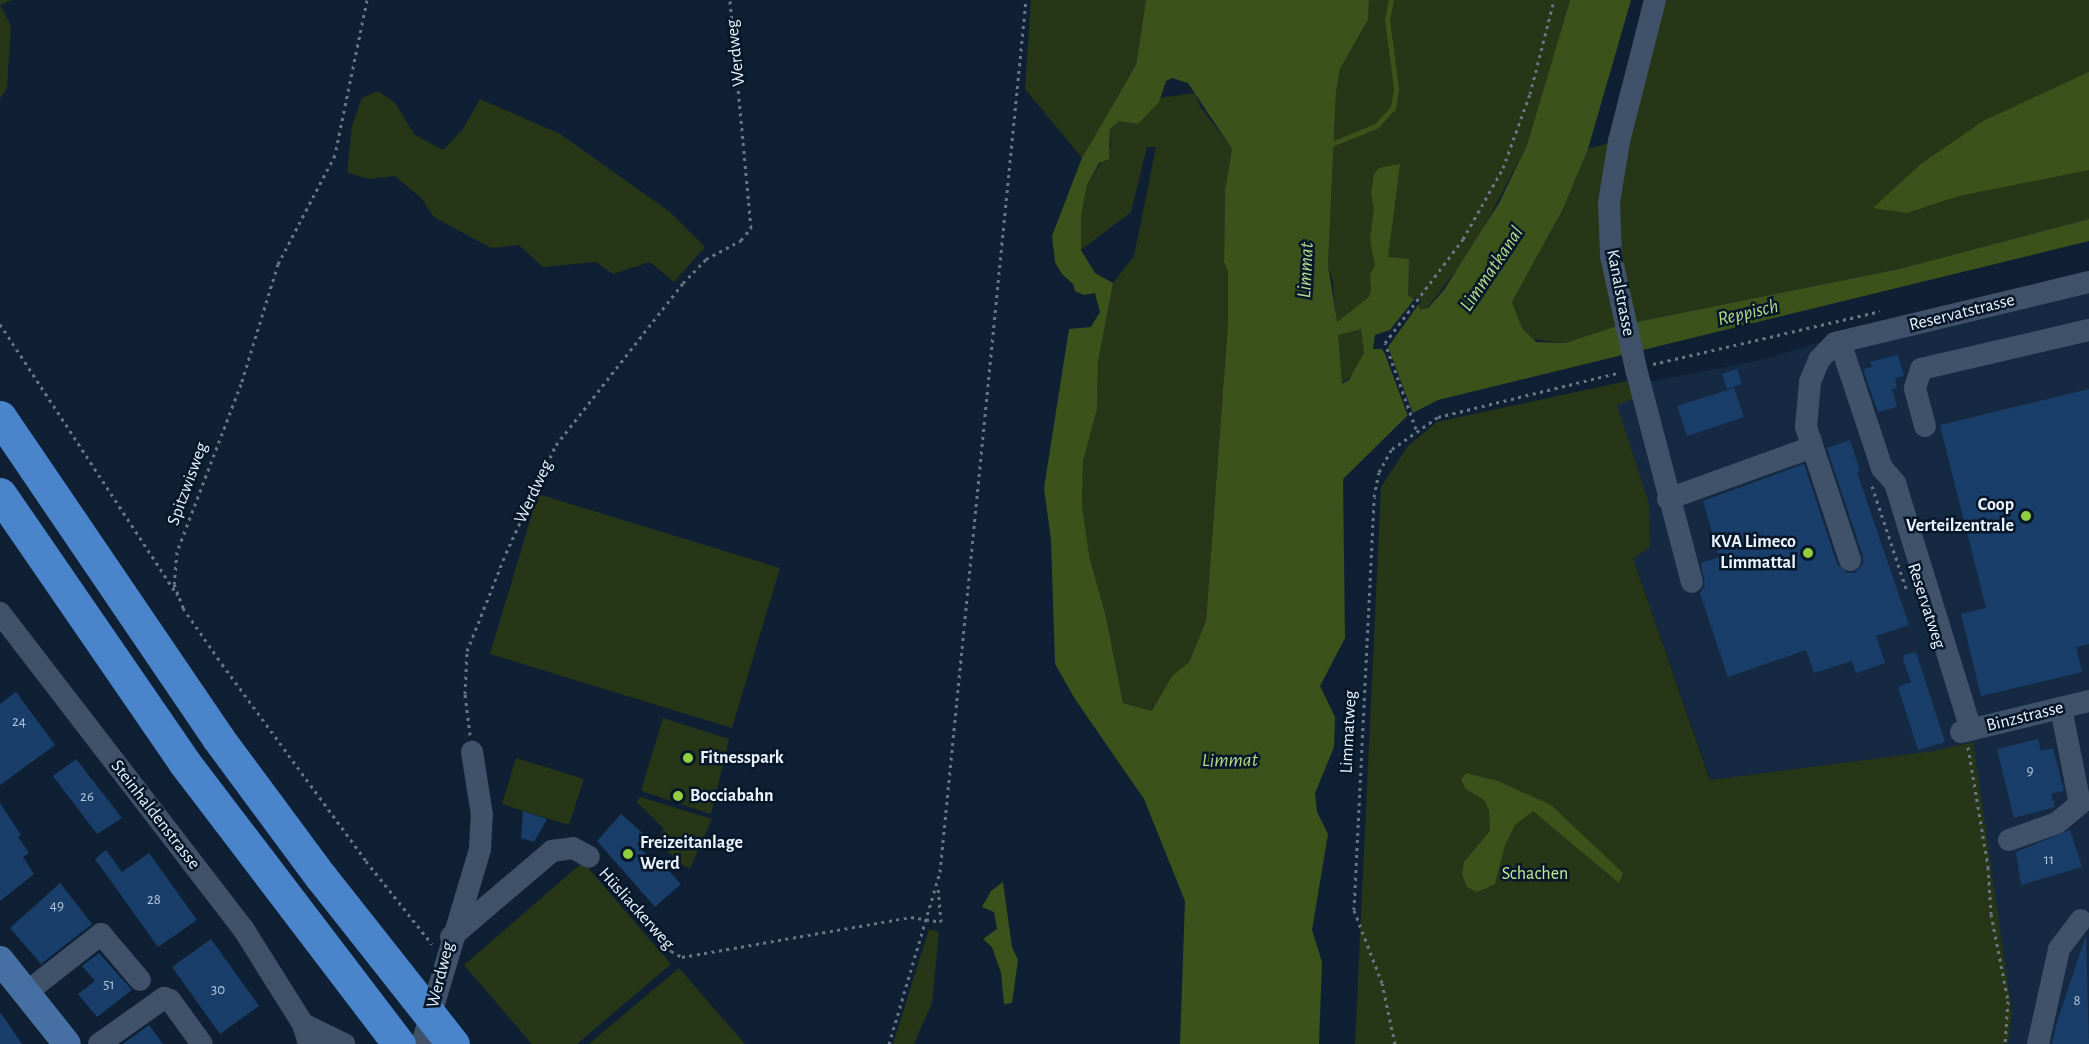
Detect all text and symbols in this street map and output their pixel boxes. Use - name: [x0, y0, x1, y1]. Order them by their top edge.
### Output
- street label: Werdweg: [722, 18, 750, 88]
- water label: Limmatkanal: [1455, 222, 1529, 316]
- water label: Limmat: [1293, 241, 1319, 299]
- street label: Kanalstrasse: [1601, 248, 1639, 338]
- street label: Reservatstrasse: [1907, 289, 2017, 337]
- water label: Reppisch: [1715, 294, 1781, 332]
- street label: Spitzwisweg: [163, 439, 213, 529]
- street label: Werdweg: [510, 457, 558, 527]
- place label: Coop Verteilzentrale: [1906, 495, 2014, 538]
- marker: Coop Verteilzentrale: [2019, 509, 2033, 523]
- place label: KVA Limeco Limmattal: [1711, 532, 1796, 574]
- marker: KVA Limeco Limmattal: [1801, 546, 1815, 560]
- street label: Reservatweg: [1902, 560, 1950, 652]
- street label: Limmatweg: [1336, 690, 1362, 774]
- street label: Binzstrasse: [1984, 697, 2066, 737]
- house number: 24: [12, 713, 26, 731]
- place label: Fitnesspark: [700, 747, 784, 769]
- water label: Limmat: [1202, 748, 1258, 772]
- marker: Fitnesspark: [681, 751, 695, 765]
- street label: Steinhaldenstrasse: [106, 756, 204, 874]
- house number: 9: [2026, 762, 2034, 780]
- place label: Bocciabahn: [690, 785, 774, 807]
- house number: 26: [80, 788, 94, 806]
- marker: Bocciabahn: [671, 789, 685, 803]
- place label: Freizeitanlage Werd: [640, 833, 743, 876]
- marker: Freizeitanlage Werd: [621, 847, 635, 861]
- house number: 11: [2044, 851, 2054, 869]
- street label: Hüsliackerweg: [594, 863, 678, 955]
- park label: Schachen: [1502, 863, 1568, 885]
- house number: 28: [147, 891, 161, 909]
- house number: 49: [50, 897, 64, 915]
- street label: Werdweg: [422, 940, 460, 1010]
- house number: 51: [103, 976, 115, 994]
- house number: 30: [211, 981, 225, 999]
- house number: 8: [2073, 992, 2081, 1010]

